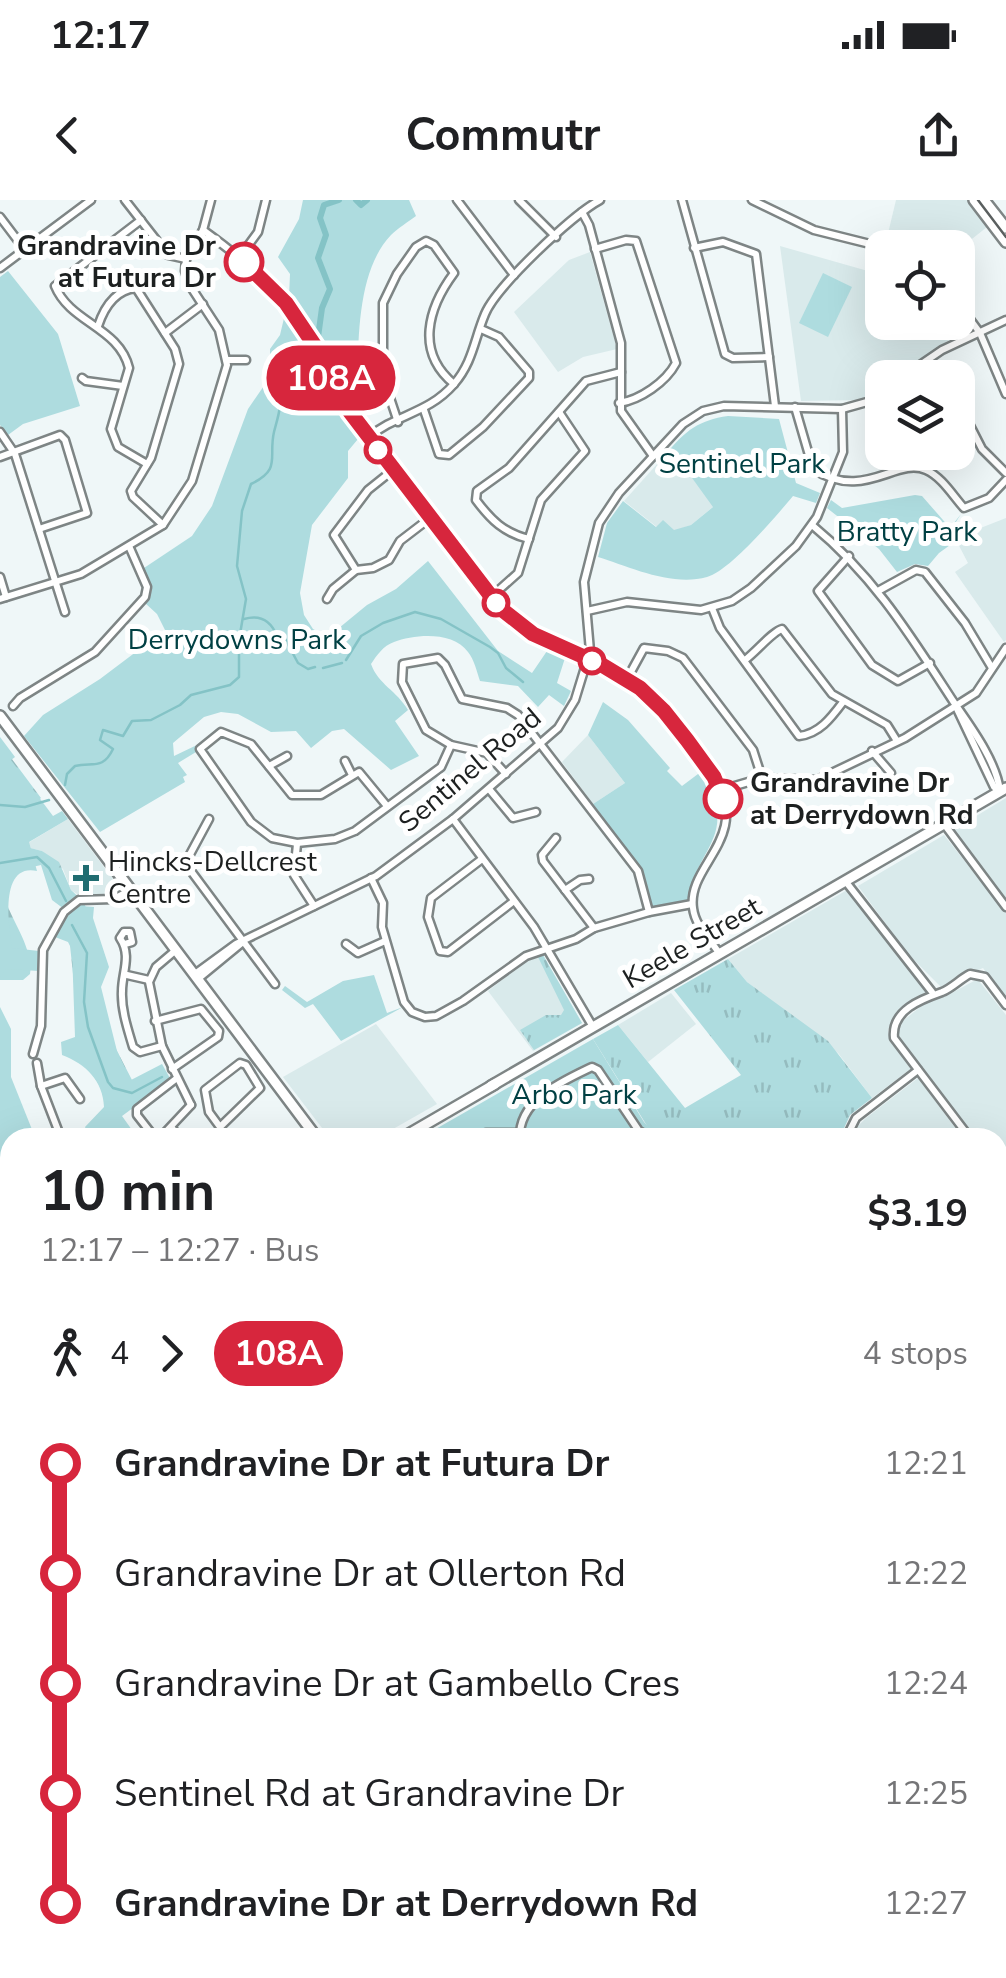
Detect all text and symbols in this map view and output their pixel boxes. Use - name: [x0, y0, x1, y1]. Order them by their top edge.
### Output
- text: 12:17: [50, 10, 151, 61]
- text: Commutr: [406, 105, 600, 166]
- icon: back: [40, 108, 95, 163]
- icon: share: [911, 108, 966, 163]
- place label: Grandravine Dr at Futura Dr: [17, 227, 216, 297]
- map controls: [865, 230, 975, 470]
- button: locate: [865, 230, 975, 340]
- marker: Grandravine Dr at Futura Dr: [225, 243, 263, 281]
- line badge: 108A: [261, 346, 401, 410]
- text: 108A: [286, 355, 376, 402]
- button: layers: [865, 360, 975, 470]
- unlabelled marker: [365, 437, 391, 463]
- park label: Sentinel Park: [659, 445, 826, 483]
- park label: Bratty Park: [837, 513, 978, 551]
- unlabelled marker: [483, 590, 509, 616]
- park label: Derrydowns Park: [128, 621, 347, 659]
- unlabelled marker: [579, 648, 605, 674]
- street label: Sentinel Road: [390, 699, 550, 841]
- place label: Grandravine Dr at Derrydown Rd: [750, 764, 974, 834]
- marker: Grandravine Dr at Derrydown Rd: [704, 780, 742, 818]
- place label: Hincks-Dellcrest Centre: [108, 843, 317, 913]
- marker: Hincks-Dellcrest Centre: [73, 865, 99, 891]
- street label: Keele Street: [616, 888, 768, 998]
- park label: Arbo Park: [511, 1076, 638, 1114]
- text: 10 min: [40, 1154, 215, 1229]
- text: $3.19: [867, 1188, 968, 1239]
- text: 12:17 – 12:27 · Bus: [40, 1229, 319, 1272]
- icon: walk: [40, 1326, 95, 1381]
- icon: forward: [144, 1326, 199, 1381]
- text: 108A: [234, 1330, 323, 1377]
- text: 4: [110, 1332, 129, 1375]
- text: 4 stops: [862, 1332, 968, 1375]
- text: Grandravine Dr at Futura Dr: [114, 1438, 609, 1489]
- text: 12:21: [884, 1442, 968, 1485]
- text: Grandravine Dr at Ollerton Rd: [114, 1548, 626, 1599]
- text: 12:22: [884, 1552, 968, 1595]
- text: Grandravine Dr at Gambello Cres: [114, 1658, 680, 1709]
- text: 12:24: [884, 1662, 968, 1705]
- text: Sentinel Rd at Grandravine Dr: [114, 1768, 624, 1819]
- text: 12:25: [884, 1772, 968, 1815]
- text: Grandravine Dr at Derrydown Rd: [114, 1878, 698, 1929]
- text: 12:27: [884, 1882, 968, 1925]

